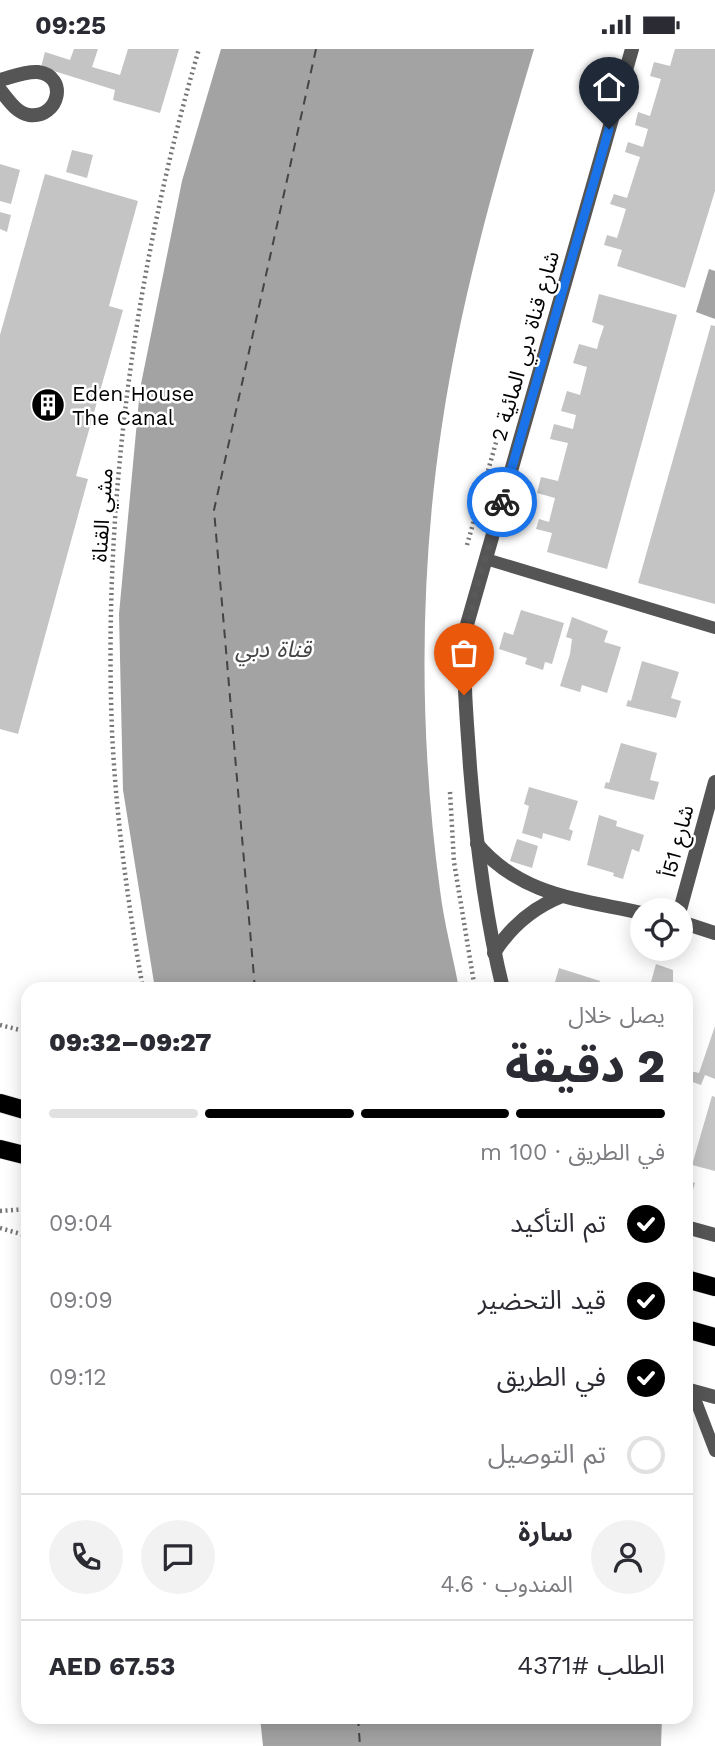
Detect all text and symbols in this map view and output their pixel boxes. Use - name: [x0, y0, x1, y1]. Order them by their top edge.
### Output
- text: 09:25: [35, 10, 106, 40]
- pin: [579, 57, 639, 129]
- icon: home: [590, 68, 628, 106]
- street label: شارع قناة دبي المائية 2: [486, 248, 568, 445]
- place label: Eden House The Canal: [72, 381, 194, 430]
- building icon: Eden House The Canal: [29, 386, 67, 424]
- street label: مشي القناة: [86, 467, 122, 563]
- courier: [467, 467, 537, 537]
- icon: bike: [483, 483, 521, 521]
- pin: [434, 623, 494, 695]
- icon: bag: [445, 634, 483, 672]
- water label: قناة دبي: [235, 636, 313, 667]
- street label: شارع 51أ: [655, 802, 701, 881]
- map controls: [630, 898, 693, 961]
- button: locate: [630, 898, 693, 961]
- text: يصل خلال: [568, 1002, 665, 1029]
- text: 09:27–09:32: [49, 1027, 212, 1057]
- text: 2 دقيقة: [505, 1039, 665, 1093]
- text: في الطريق · 100 m: [480, 1139, 665, 1166]
- icon: check: [627, 1205, 665, 1243]
- text: تم التأكيد: [510, 1208, 606, 1238]
- text: 09:04: [49, 1210, 113, 1237]
- icon: check: [627, 1282, 665, 1320]
- text: قيد التحضير: [478, 1285, 606, 1315]
- text: 09:09: [49, 1287, 113, 1314]
- icon: check: [627, 1359, 665, 1397]
- text: في الطريق: [497, 1362, 606, 1392]
- text: 09:12: [49, 1364, 107, 1391]
- text: تم التوصيل: [488, 1439, 606, 1469]
- text: سارة: [518, 1517, 573, 1547]
- button: phone: [49, 1520, 123, 1594]
- button: chat: [141, 1520, 215, 1594]
- button: person: [591, 1520, 665, 1594]
- text: المندوب · 4.6: [441, 1571, 573, 1598]
- text: الطلب #4371: [517, 1650, 665, 1680]
- text: AED 67.53: [49, 1651, 175, 1681]

